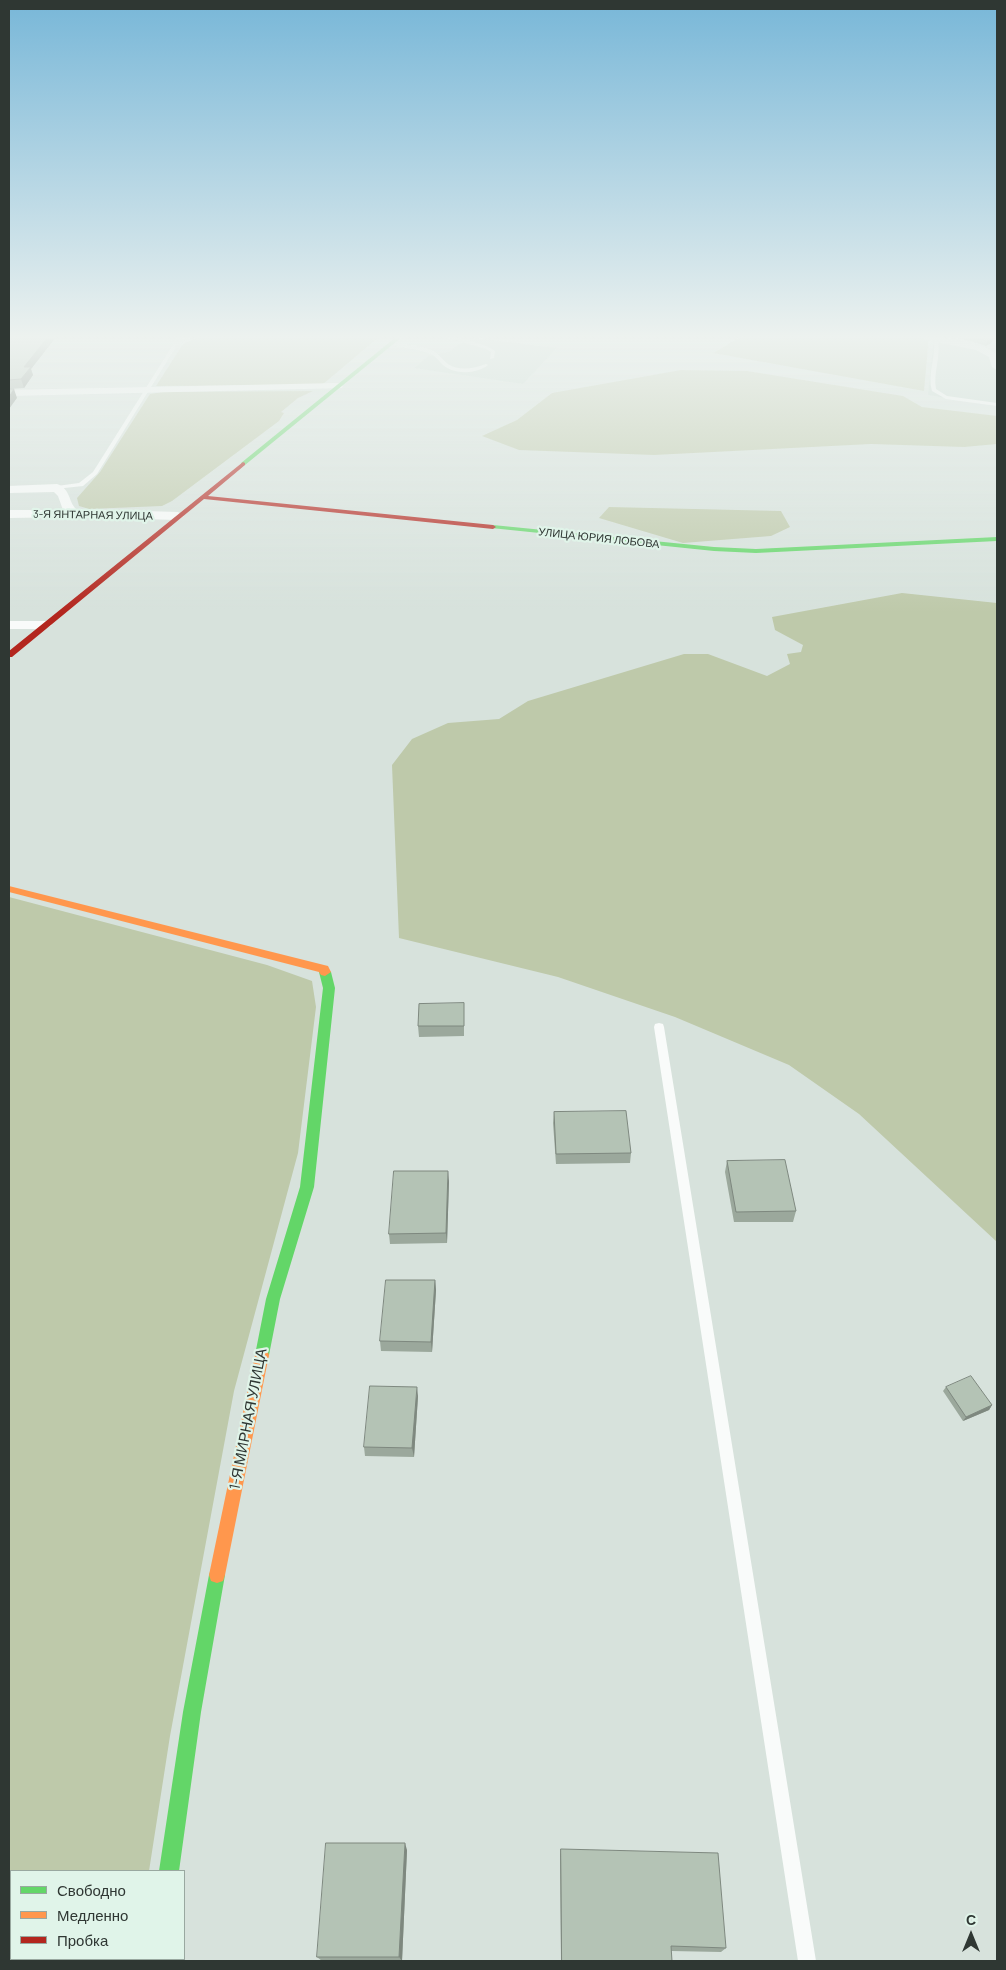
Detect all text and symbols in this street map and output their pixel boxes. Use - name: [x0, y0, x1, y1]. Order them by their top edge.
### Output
- street label: 3-Я ЯНТАРНАЯ УЛИЦА: [33, 507, 153, 523]
- street label: УЛИЦА ЮРИЯ ЛОБОВА: [538, 525, 660, 551]
- street label: 1-Я МИРНАЯ УЛИЦА: [225, 1347, 271, 1491]
- legend: [10, 1870, 185, 1960]
- text: Свободно: [57, 1881, 126, 1899]
- text: Медленно: [57, 1906, 128, 1924]
- north arrow: [946, 1910, 996, 1960]
- text: С: [966, 1911, 976, 1928]
- text: Пробка: [57, 1931, 108, 1949]

